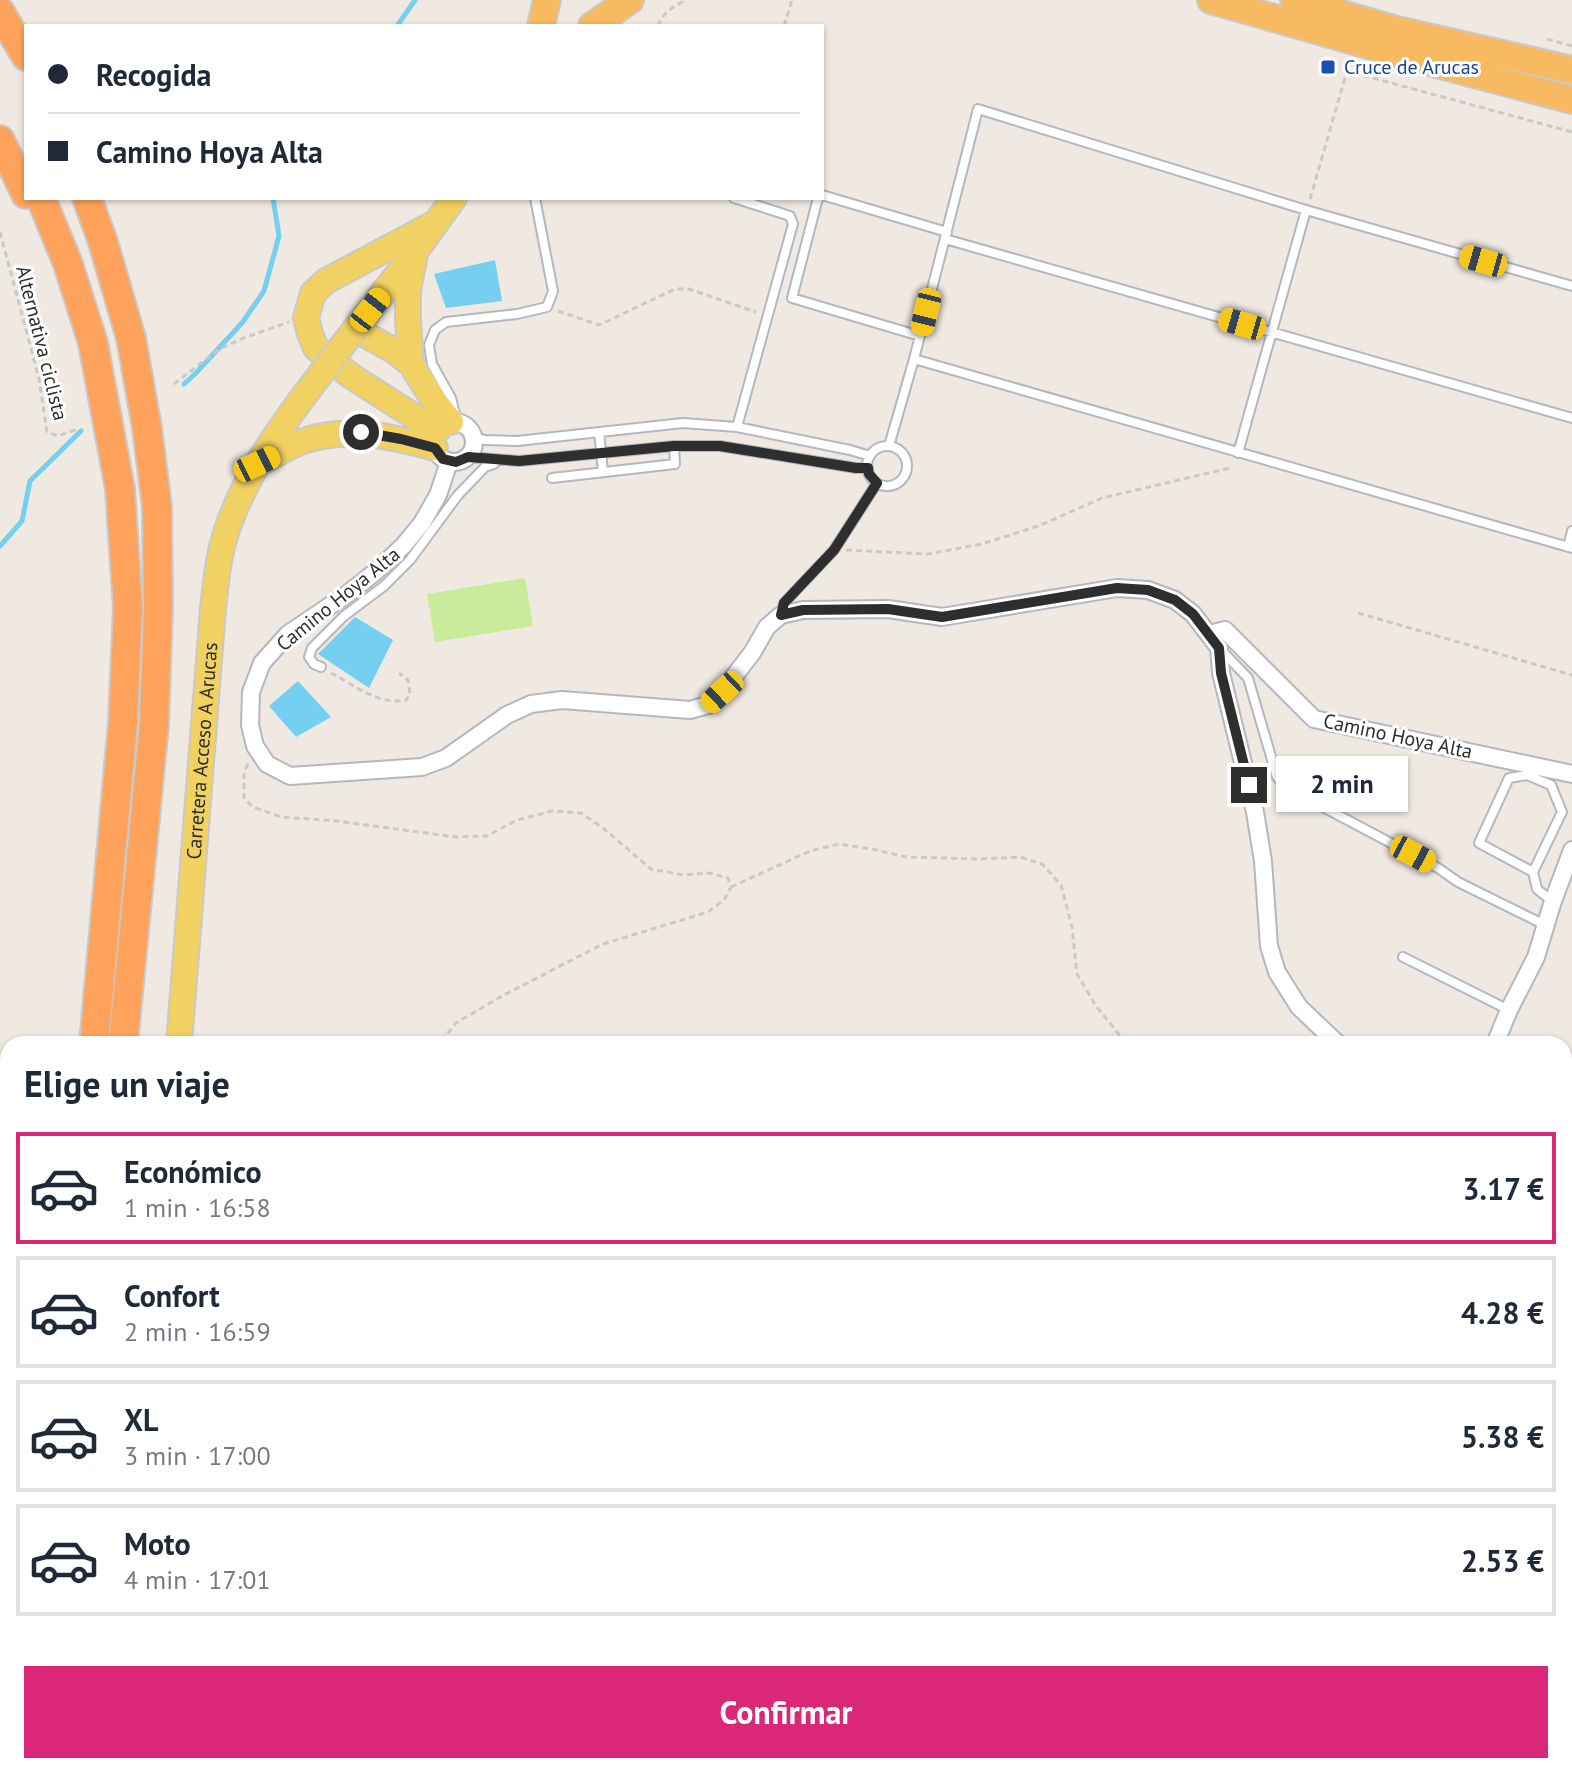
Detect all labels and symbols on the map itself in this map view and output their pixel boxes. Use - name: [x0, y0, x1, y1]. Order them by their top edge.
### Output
- place label: Cruce de Arucas: [1344, 54, 1479, 80]
- marker: Cruce de Arucas: [1319, 58, 1337, 76]
- car: [1457, 243, 1509, 279]
- street label: Alternativa ciclista: [10, 263, 74, 423]
- car: [346, 284, 394, 336]
- car: [909, 286, 943, 338]
- car: [1216, 306, 1268, 342]
- route start: [343, 414, 379, 450]
- car: [230, 443, 284, 485]
- street label: Camino Hoya Alta: [271, 541, 405, 657]
- street label: Carretera Acceso A Arucas: [180, 641, 223, 861]
- car: [696, 667, 748, 717]
- street label: Camino Hoya Alta: [1321, 708, 1475, 764]
- callout: 2 min: [1277, 757, 1409, 813]
- route end: [1231, 767, 1267, 803]
- car: [1386, 832, 1440, 876]

